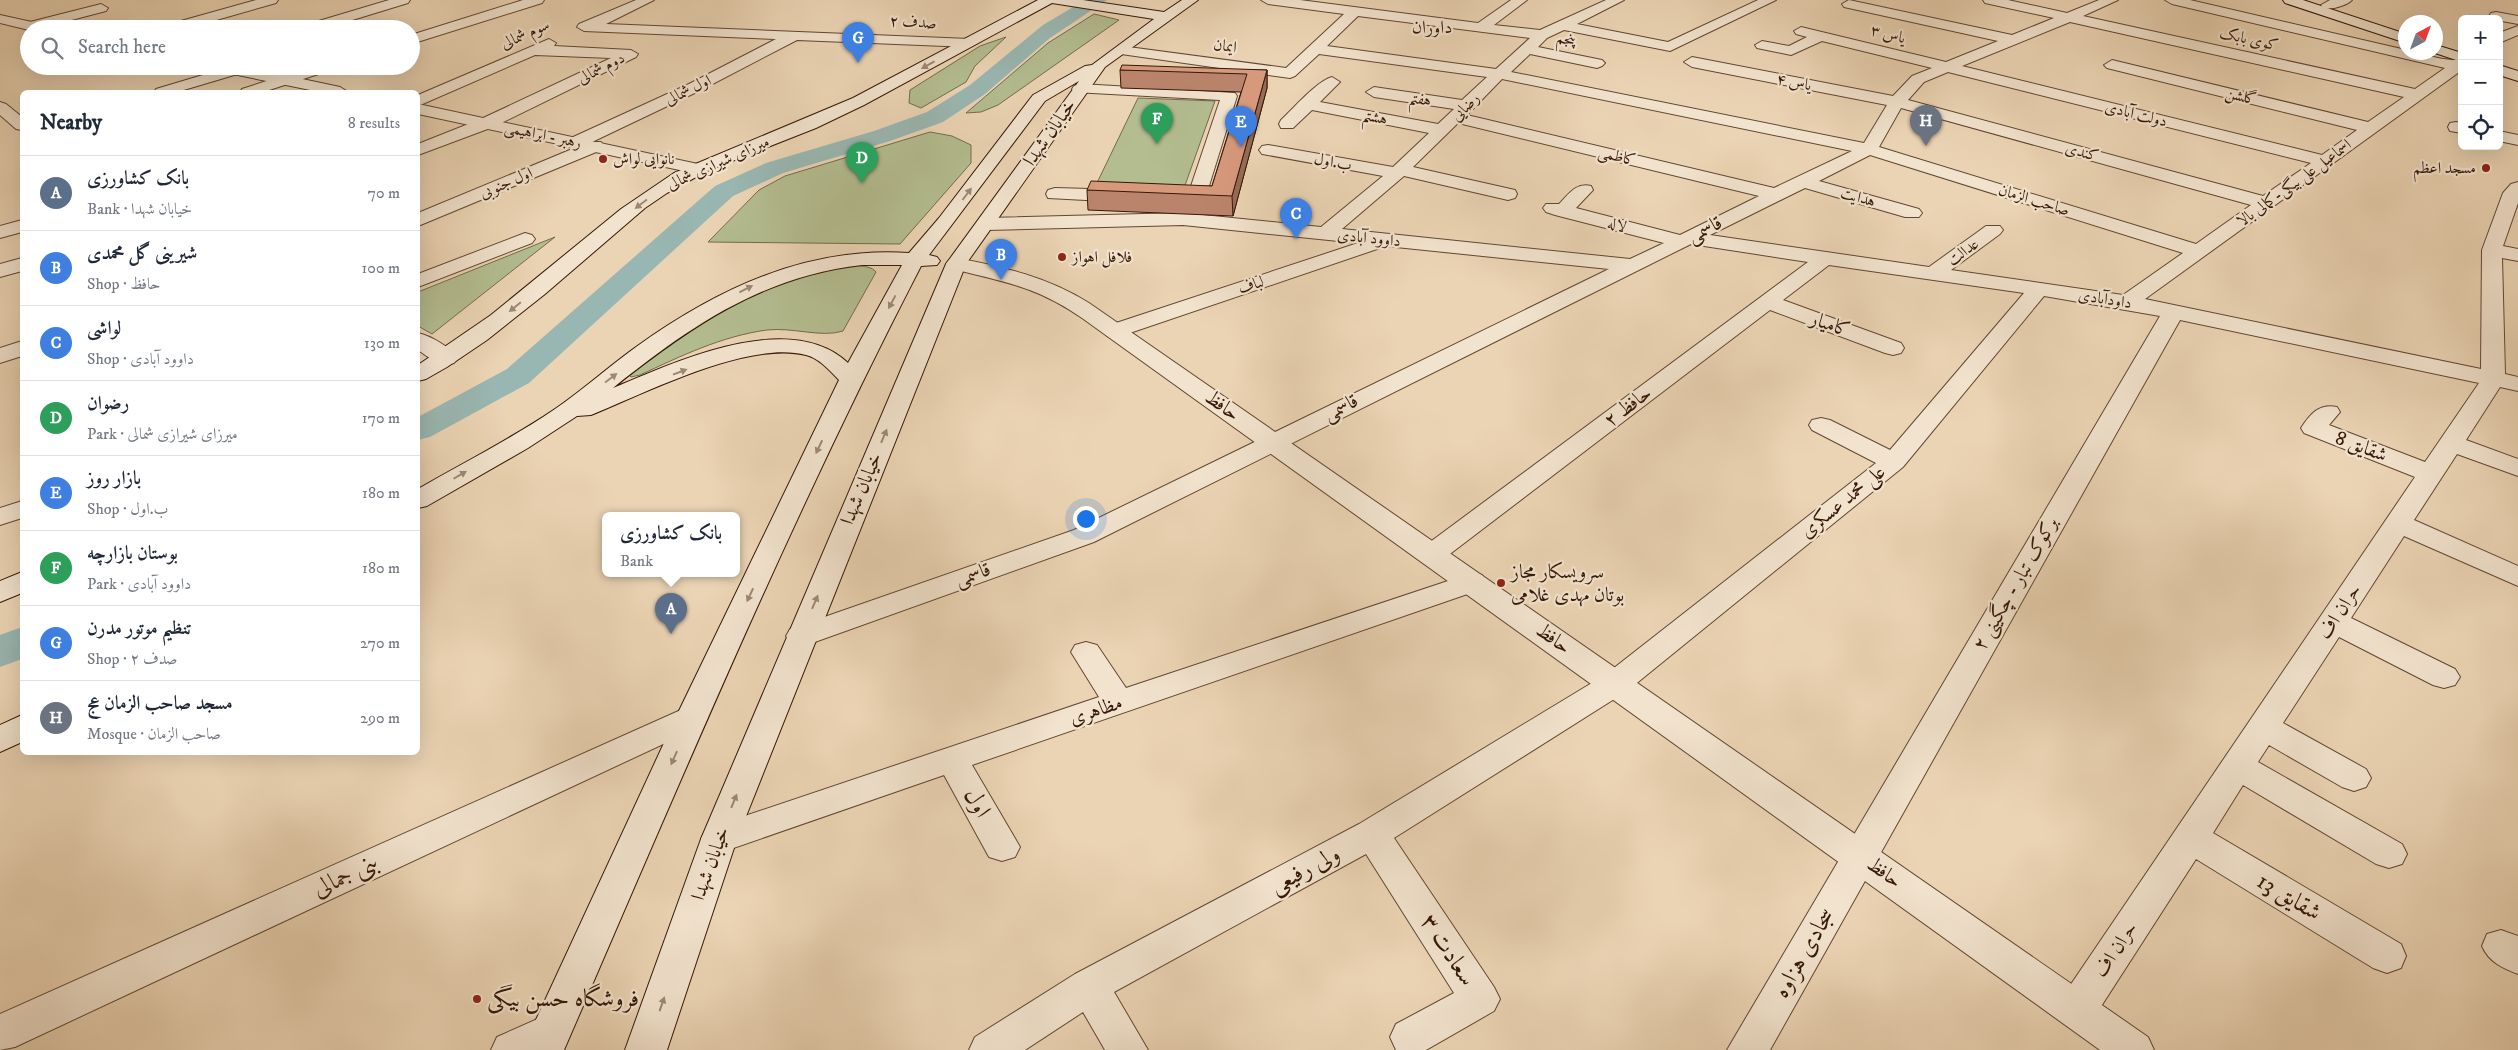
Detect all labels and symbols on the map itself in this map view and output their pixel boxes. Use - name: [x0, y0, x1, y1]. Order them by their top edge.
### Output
- street label: صدف ۲: [889, 11, 937, 33]
- street label: سوم شمالی: [497, 14, 554, 57]
- north arrow: [2398, 15, 2443, 60]
- district label: داوران: [1412, 17, 1452, 39]
- street label: یاس ۳: [1868, 20, 1909, 48]
- pin: G: [842, 22, 874, 63]
- street label: کوی بابک: [2218, 23, 2280, 55]
- street label: پنجم: [1554, 27, 1579, 56]
- street label: ایمان: [1212, 34, 1238, 58]
- street label: دوم شمالی: [574, 48, 630, 92]
- one-way arrow: [922, 61, 935, 70]
- street label: یاس ۴: [1775, 69, 1814, 95]
- street label: اول شمالی: [661, 70, 715, 110]
- street label: گلشن: [2223, 83, 2259, 110]
- street label: هفتم: [1407, 88, 1432, 116]
- street label: رضایی: [1446, 88, 1484, 126]
- street label: خیابان شهدا: [1018, 94, 1082, 172]
- street label: دولت آبادی: [2103, 97, 2169, 131]
- pin: F: [1141, 103, 1173, 144]
- street label: هشتم: [1360, 105, 1389, 135]
- pin: H: [1910, 105, 1942, 146]
- pin: E: [1225, 106, 1257, 147]
- street label: رهبر - ابراهیمی: [502, 117, 583, 154]
- street label: میرزای شیرازی شمالی: [664, 131, 772, 195]
- street label: اسماعیل علی بیگی-کمالی بالا: [2233, 135, 2356, 232]
- street label: کندی: [2063, 138, 2101, 166]
- pin: D: [846, 142, 878, 183]
- street label: کاظمی: [1596, 142, 1638, 171]
- place label: نانوایی لواش: [613, 149, 675, 169]
- street label: ب.اول: [1312, 149, 1354, 175]
- marker: نانوایی لواش: [597, 153, 609, 165]
- place label: مسجد اعظم: [2413, 158, 2476, 183]
- marker: مسجد اعظم: [2480, 162, 2492, 174]
- street label: اول جنوبی: [476, 163, 536, 204]
- street label: صاحب الزمان: [1996, 180, 2072, 220]
- street label: هدایت: [1838, 183, 1878, 211]
- one-way arrow: [962, 188, 973, 201]
- one-way arrow: [635, 198, 648, 209]
- pin: C: [1280, 198, 1312, 239]
- street label: قاسمی: [1683, 211, 1727, 249]
- street label: لاله: [1605, 213, 1629, 237]
- street label: داوود آبادی: [1336, 225, 1402, 251]
- street label: عدالت: [1943, 234, 1983, 270]
- pin: B: [985, 239, 1017, 280]
- place label: فلافل اهواز: [1070, 247, 1132, 268]
- marker: فلافل اهواز: [1056, 251, 1068, 263]
- street label: لباف: [1235, 271, 1267, 299]
- one-way arrow: [739, 285, 753, 293]
- street label: داودآبادی: [2077, 285, 2133, 313]
- one-way arrow: [888, 295, 896, 310]
- one-way arrow: [509, 302, 522, 313]
- street label: کامیار: [1805, 306, 1853, 344]
- one-way arrow: [673, 368, 688, 376]
- one-way arrow: [604, 372, 617, 383]
- street label: حافظ ۲: [1599, 381, 1657, 433]
- street label: حافظ: [1199, 385, 1245, 427]
- street label: قاسمی: [1319, 389, 1363, 427]
- street label: شقایق 8: [2331, 426, 2391, 468]
- one-way arrow: [881, 429, 889, 443]
- one-way arrow: [815, 440, 823, 455]
- street label: خیابان شهدا: [836, 449, 888, 529]
- street label: علی محمد عسکری: [1795, 460, 1892, 545]
- one-way arrow: [453, 471, 466, 480]
- your location: [1073, 506, 1099, 532]
- street label: برکوک تبار - چگینی ۲: [1966, 511, 2066, 656]
- street label: قاسمی: [952, 557, 994, 593]
- place label: سرویسکار مجاز بوتان مهدی غلامی: [1509, 560, 1624, 608]
- marker: سرویسکار مجاز بوتان مهدی غلامی: [1495, 577, 1507, 589]
- street label: حران اف: [2313, 579, 2367, 645]
- one-way arrow: [746, 587, 754, 602]
- pin: A: [655, 593, 687, 634]
- one-way arrow: [811, 595, 819, 609]
- street label: حافظ: [1530, 618, 1576, 660]
- street label: مظاهری: [1066, 690, 1126, 732]
- one-way arrow: [670, 751, 678, 765]
- street label: اول: [957, 783, 997, 823]
- one-way arrow: [731, 794, 738, 809]
- street label: خیابان شهدا: [686, 824, 736, 904]
- street label: ولی رفیعی: [1265, 839, 1345, 901]
- street label: بنی جمالی: [308, 848, 384, 904]
- street label: حافظ: [1861, 852, 1907, 894]
- street label: شقایق 13: [2251, 866, 2327, 928]
- street label: سجادی هزاوه: [1766, 903, 1842, 1003]
- street label: سعادت ۳: [1414, 908, 1482, 992]
- street label: حران اف: [2089, 917, 2143, 983]
- place label: فروشگاه حسن بیگی: [487, 983, 639, 1014]
- marker: فروشگاه حسن بیگی: [471, 993, 483, 1005]
- one-way arrow: [658, 996, 666, 1011]

